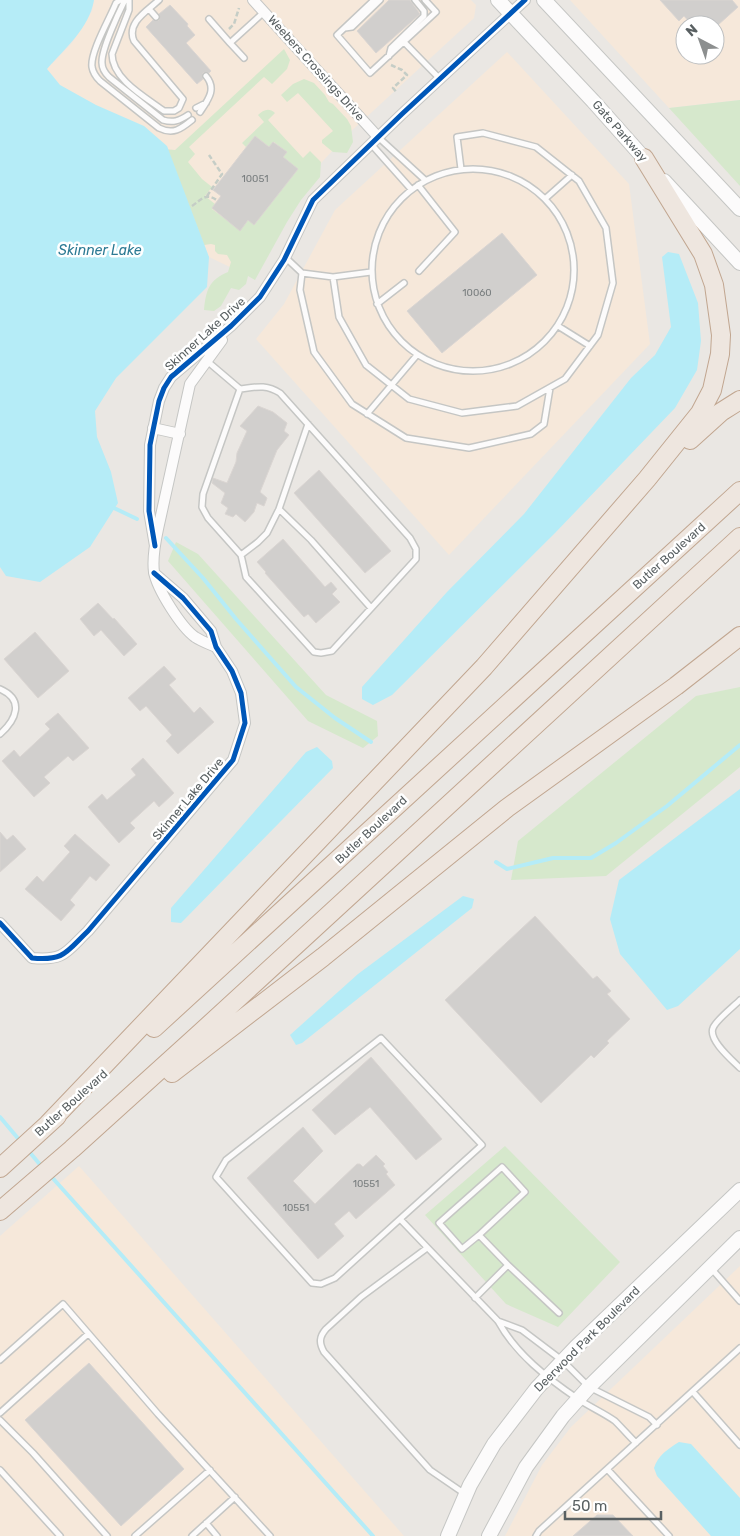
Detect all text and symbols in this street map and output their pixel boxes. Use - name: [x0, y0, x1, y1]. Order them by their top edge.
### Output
- street label: Weebers Crossings Drive: [265, 12, 367, 124]
- north arrow: [675, 15, 725, 65]
- text: N: [682, 21, 701, 40]
- street label: Gate Parkway: [590, 97, 651, 165]
- house number: 10051: [241, 173, 269, 185]
- water label: Skinner Lake: [58, 242, 142, 259]
- house number: 10060: [462, 287, 492, 299]
- street label: Skinner Lake Drive: [162, 294, 248, 374]
- street label: Butler Boulevard: [630, 520, 708, 592]
- street label: Skinner Lake Drive: [150, 755, 227, 843]
- street label: Butler Boulevard: [332, 793, 410, 867]
- street label: Butler Boulevard: [32, 1067, 110, 1139]
- house number: 10551: [353, 1178, 379, 1190]
- house number: 10551: [283, 1202, 309, 1214]
- street label: Deerwood Park Boulevard: [531, 1283, 643, 1395]
- scale bar: [565, 1488, 661, 1520]
- text: 50 m: [572, 1497, 607, 1515]

